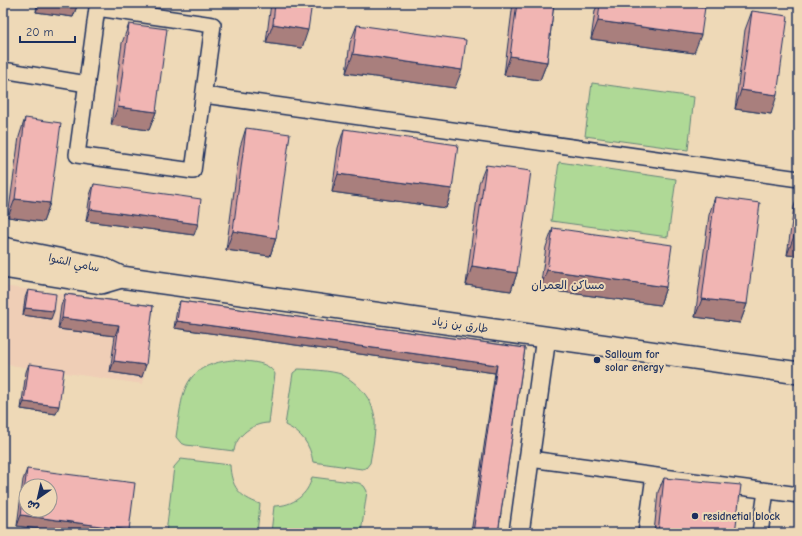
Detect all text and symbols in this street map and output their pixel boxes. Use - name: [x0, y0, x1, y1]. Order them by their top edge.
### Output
- scale bar: [20, 18, 75, 44]
- text: 20 m: [26, 25, 54, 39]
- street label: سامي الشوا: [46, 251, 101, 279]
- district label: مساكن العمران: [531, 278, 605, 292]
- street label: طارق بن زياد: [431, 315, 489, 336]
- place label: Salloum for solar energy: [605, 348, 664, 374]
- marker: Salloum for solar energy: [592, 355, 602, 365]
- north arrow: [18, 478, 58, 518]
- text: ش: [24, 497, 41, 515]
- place label: residnetial block: [703, 510, 781, 523]
- marker: residnetial block: [690, 511, 700, 521]

